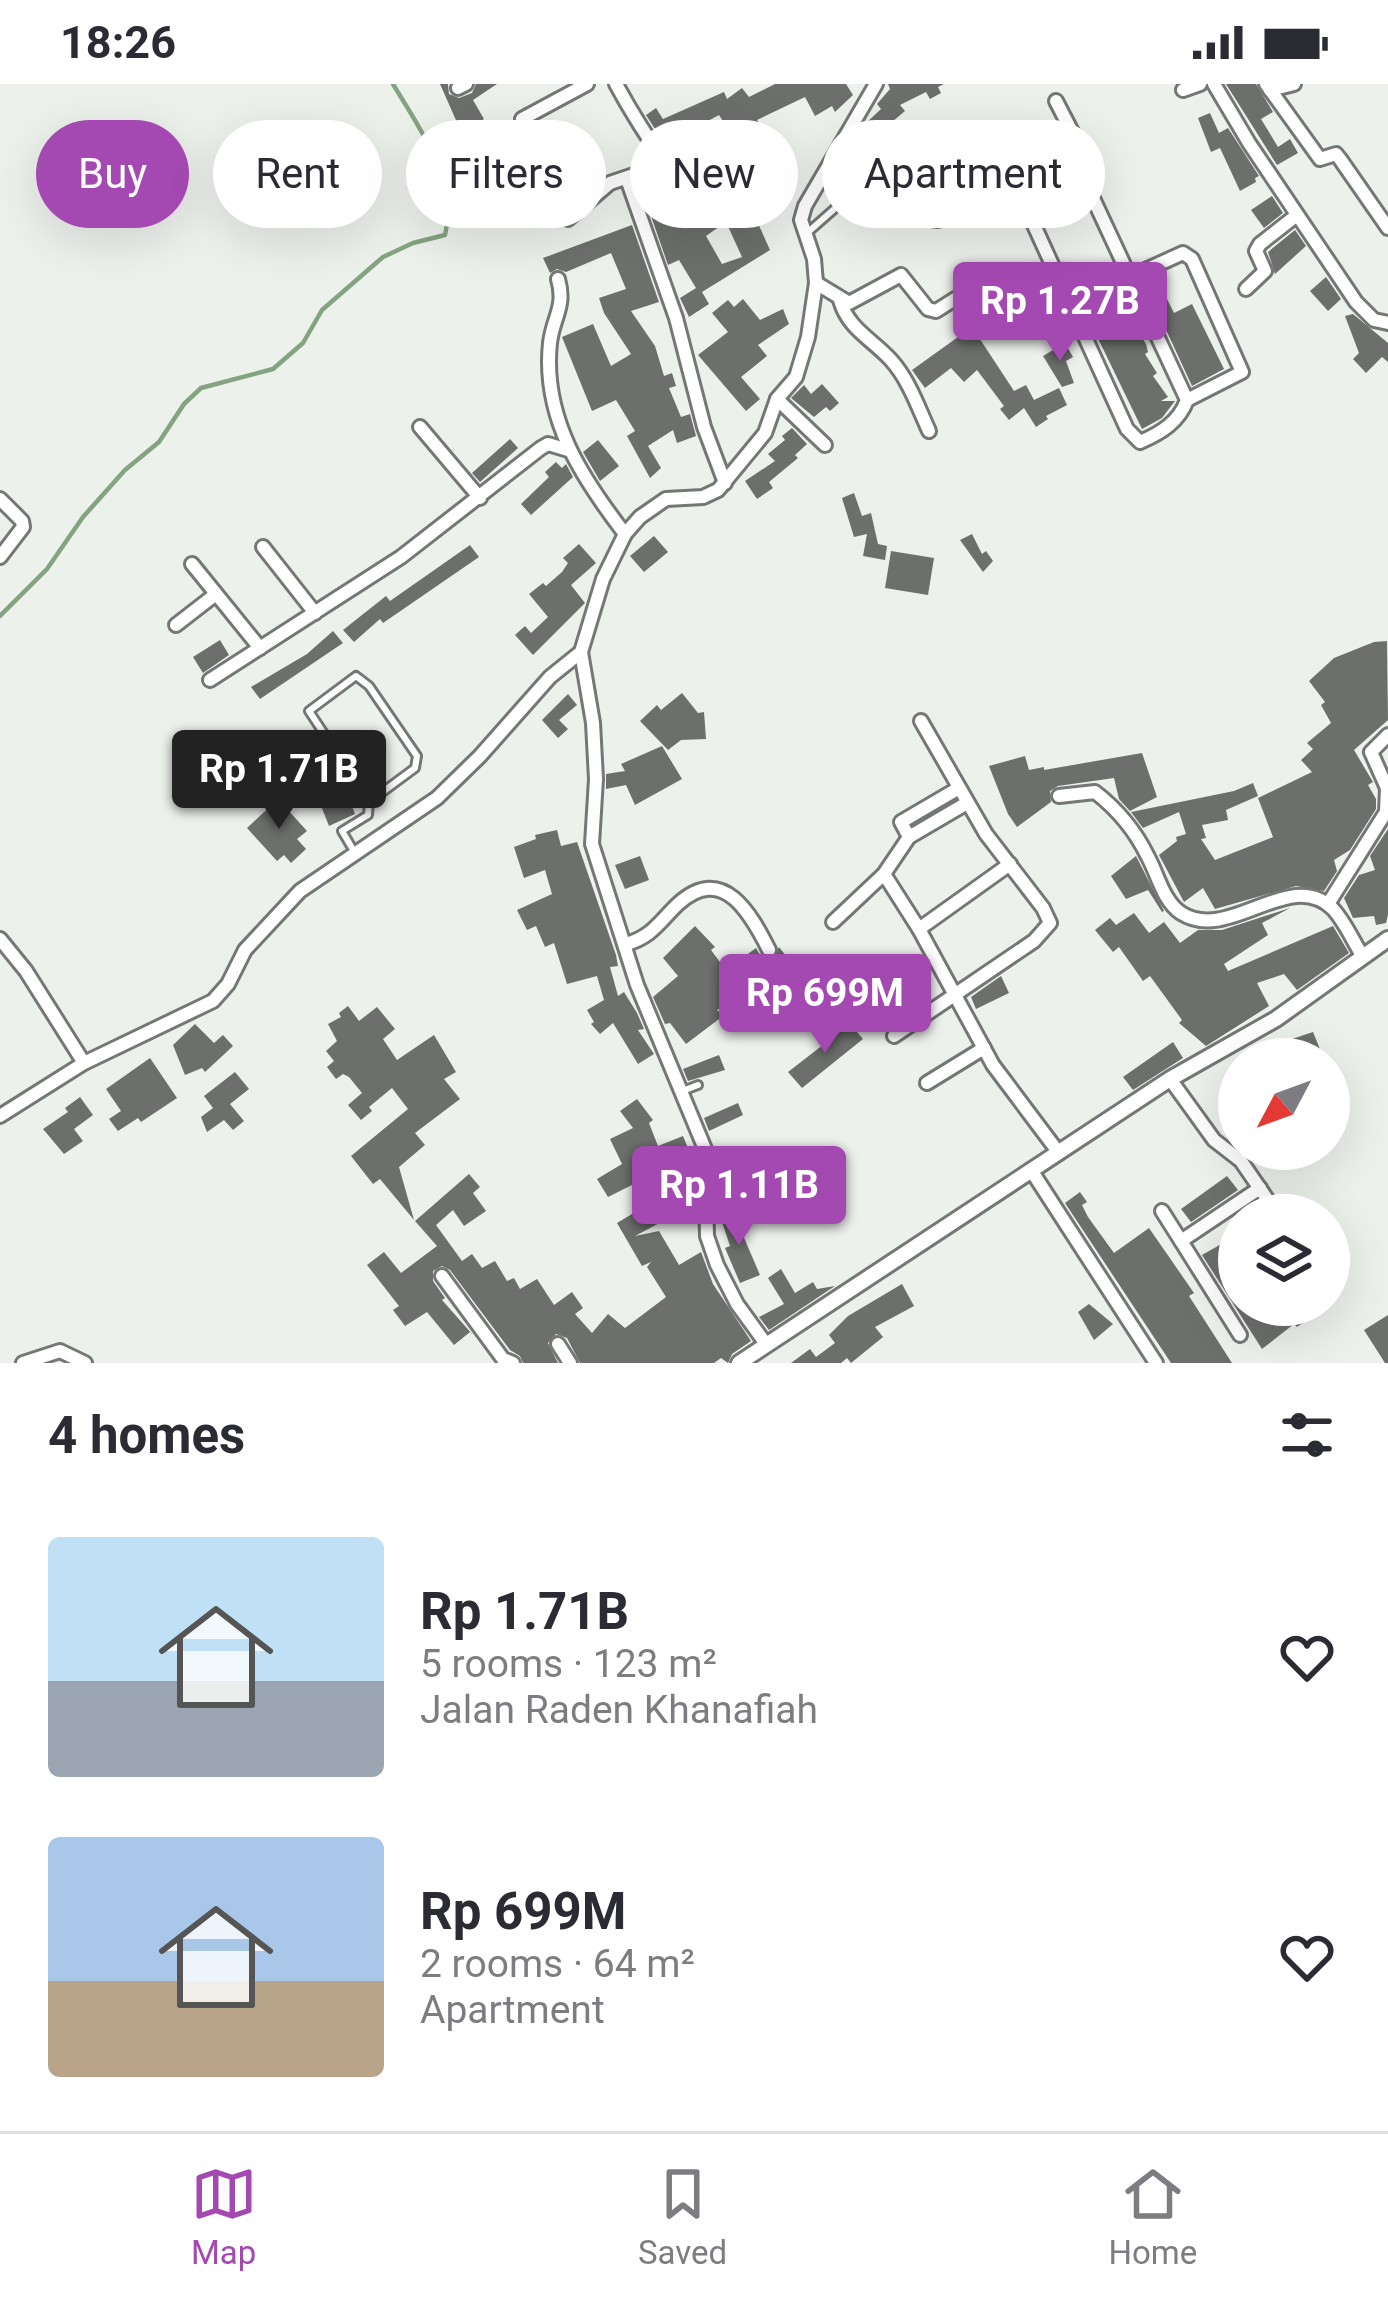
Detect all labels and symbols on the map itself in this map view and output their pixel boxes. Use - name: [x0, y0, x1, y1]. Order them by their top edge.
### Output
- pin: Rp 1.27B: [936, 262, 1184, 364]
- pin: Rp 1.71B: [155, 730, 403, 832]
- pin: Rp 699M: [714, 954, 936, 1056]
- north arrow: [1218, 1038, 1350, 1170]
- pin: Rp 1.11B: [615, 1146, 863, 1248]

